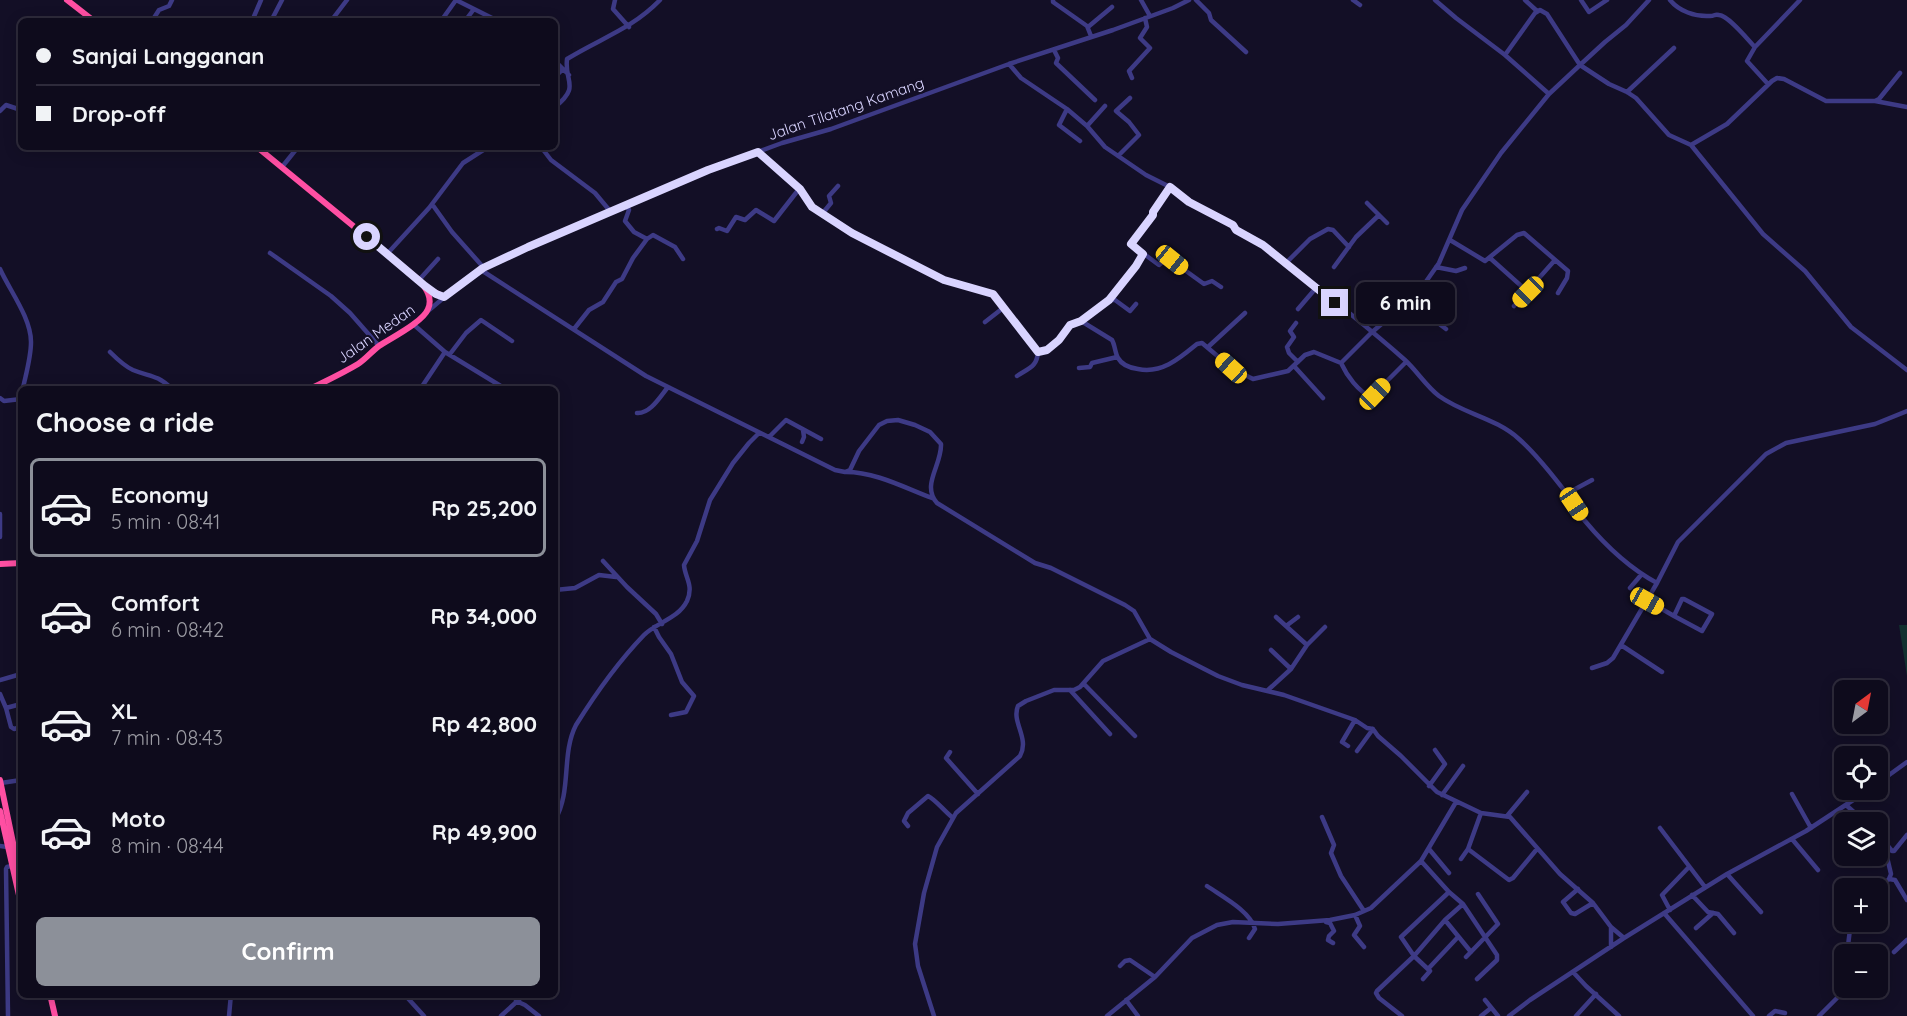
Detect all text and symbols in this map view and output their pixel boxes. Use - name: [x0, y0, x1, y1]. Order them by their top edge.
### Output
- text: Sanjai Langganan: [72, 42, 264, 70]
- street label: Jalan Tilatang Kamang: [765, 73, 927, 144]
- text: Drop-off: [72, 100, 166, 128]
- route start: [353, 223, 380, 250]
- car: [1152, 242, 1192, 278]
- car: [1509, 273, 1547, 311]
- callout: 6 min: [1356, 282, 1455, 324]
- route end: [1321, 289, 1348, 316]
- text: 6 min: [1380, 290, 1431, 315]
- street label: Jalan Medan: [333, 300, 418, 367]
- car: [1212, 349, 1250, 387]
- car: [1356, 375, 1394, 413]
- text: Choose a ride: [36, 405, 214, 439]
- icon: car: [39, 481, 93, 535]
- text: Economy: [111, 481, 209, 509]
- car: [1556, 484, 1592, 524]
- text: Rp 25,200: [431, 494, 537, 522]
- text: 5 min · 08:41: [111, 509, 221, 534]
- car: [1627, 584, 1667, 618]
- icon: car: [39, 589, 93, 643]
- text: Comfort: [111, 589, 200, 617]
- text: Rp 34,000: [431, 602, 537, 630]
- text: 6 min · 08:42: [111, 617, 224, 642]
- north arrow: [1834, 680, 1888, 734]
- map controls: [1834, 680, 1888, 998]
- icon: car: [39, 697, 93, 751]
- text: XL: [111, 697, 138, 725]
- text: Rp 42,800: [431, 710, 537, 738]
- text: 7 min · 08:43: [111, 725, 223, 750]
- button: locate: [1834, 746, 1888, 800]
- icon: car: [39, 805, 93, 859]
- text: Moto: [111, 805, 165, 833]
- button: layers: [1834, 812, 1888, 866]
- text: Rp 49,900: [432, 818, 537, 846]
- text: 8 min · 08:44: [111, 833, 224, 858]
- button: +: [1834, 878, 1888, 932]
- button: Confirm: [36, 917, 540, 986]
- button: −: [1834, 944, 1888, 998]

